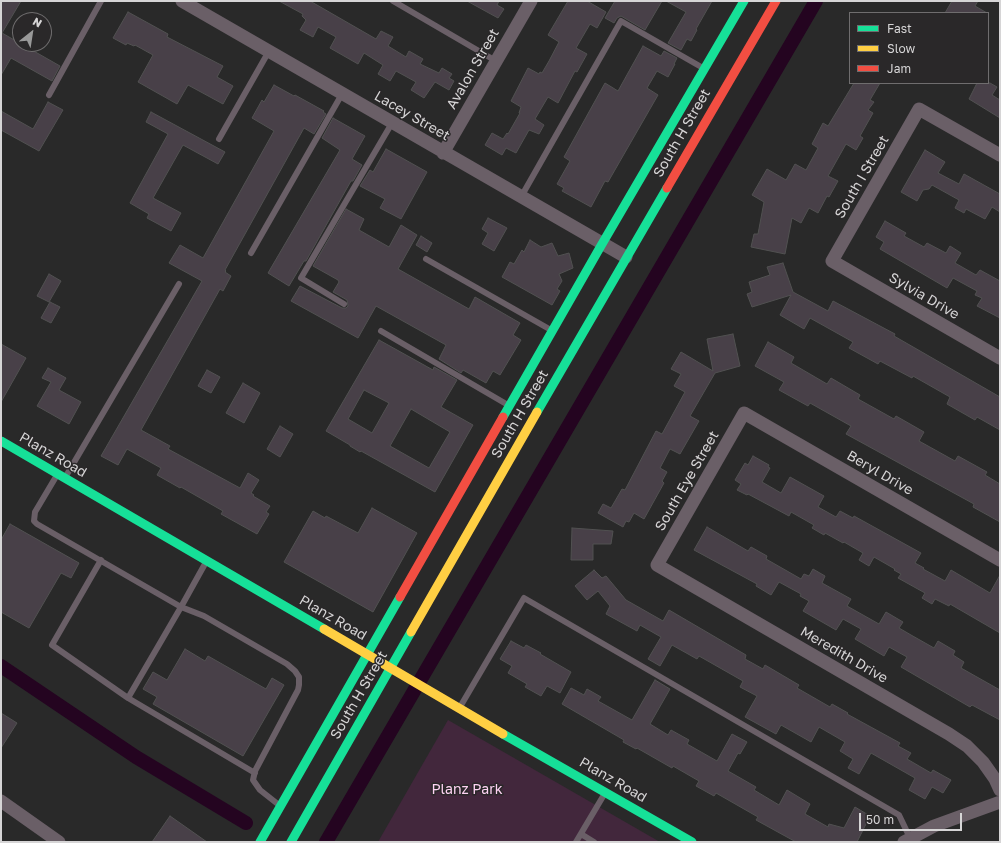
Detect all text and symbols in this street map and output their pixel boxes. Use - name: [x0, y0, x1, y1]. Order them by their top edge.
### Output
- north arrow: [12, 12, 52, 52]
- legend: [849, 12, 989, 84]
- text: N: [31, 14, 45, 30]
- text: Fast: [887, 21, 912, 36]
- street label: Avalon Street: [443, 26, 503, 112]
- text: Slow: [887, 41, 915, 56]
- text: Jam: [887, 61, 911, 76]
- street label: South H Street: [650, 86, 714, 180]
- street label: Lacey Street: [371, 88, 453, 144]
- street label: South I Street: [832, 133, 892, 221]
- street label: Sylvia Drive: [886, 269, 962, 323]
- street label: South H Street: [488, 367, 552, 461]
- street label: South Eye Street: [652, 428, 722, 534]
- street label: Planz Road: [16, 429, 90, 481]
- street label: Beryl Drive: [844, 447, 916, 499]
- street label: Planz Road: [296, 592, 370, 644]
- street label: Meredith Drive: [797, 623, 891, 687]
- street label: South H Street: [327, 648, 391, 742]
- street label: Planz Road: [576, 754, 650, 806]
- park label: Planz Park: [431, 782, 503, 798]
- scale bar: [861, 805, 964, 831]
- text: 50 m: [866, 812, 894, 827]

